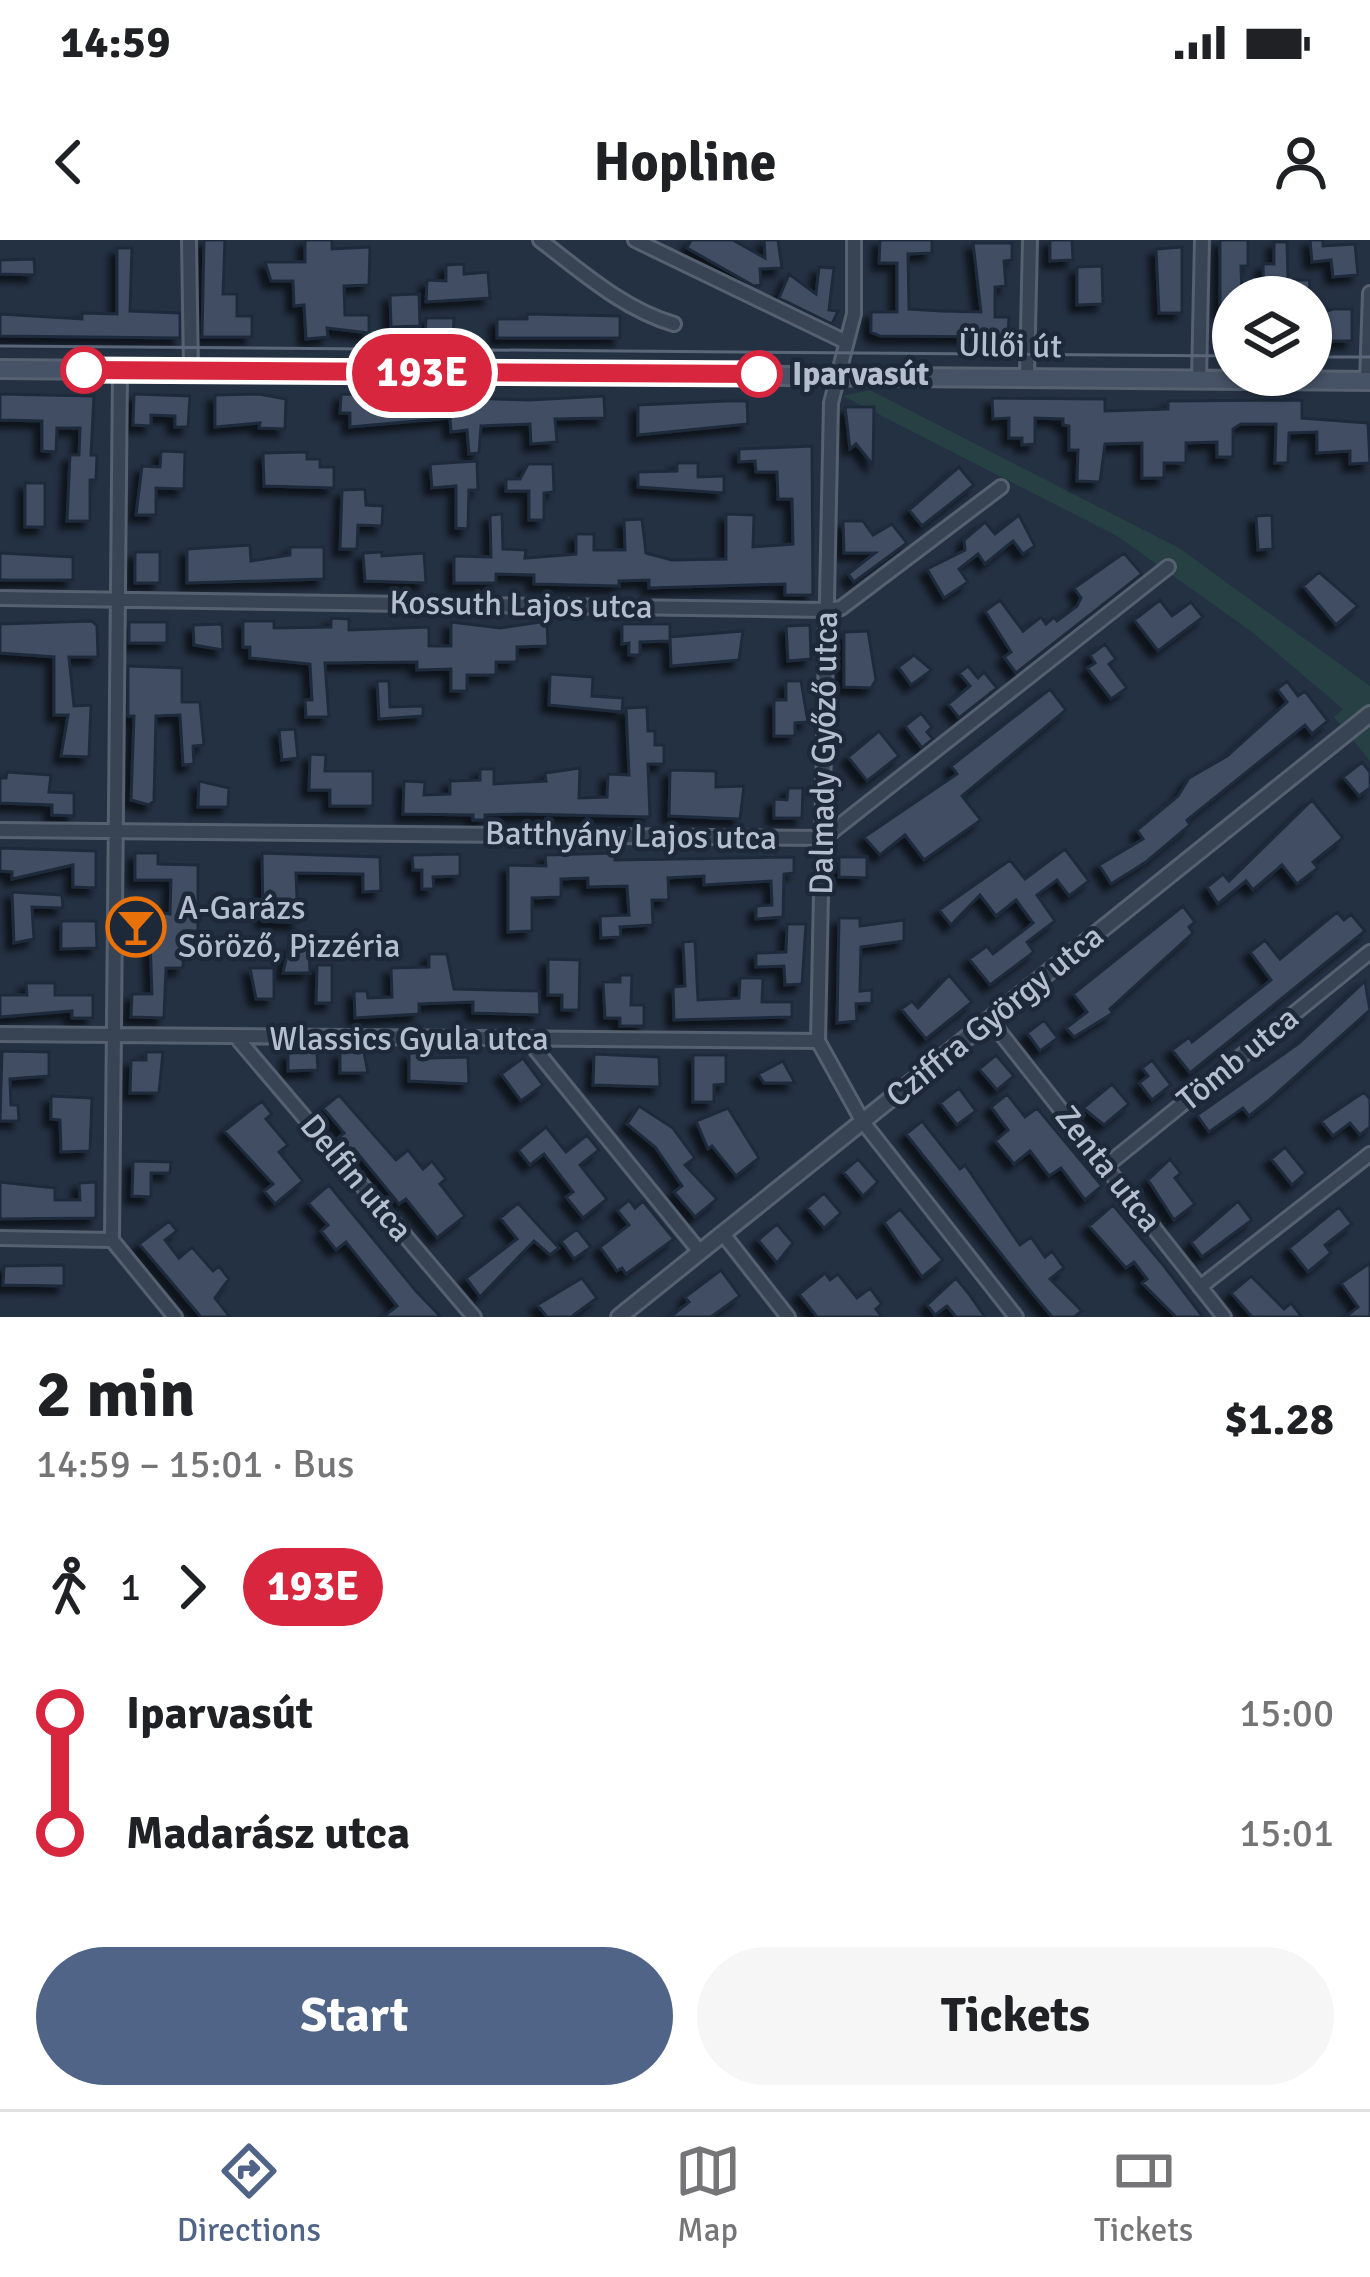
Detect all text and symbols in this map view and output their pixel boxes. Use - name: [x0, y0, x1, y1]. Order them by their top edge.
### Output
- text: 14:59: [60, 15, 170, 70]
- icon: back: [36, 129, 102, 195]
- text: Hopline: [594, 129, 776, 196]
- icon: person: [1268, 129, 1334, 195]
- map controls: [1212, 276, 1332, 396]
- button: layers: [1212, 276, 1332, 396]
- street label: Üllői út: [958, 325, 1062, 367]
- line badge: 193E: [338, 334, 506, 412]
- text: 193E: [376, 347, 468, 398]
- unlabelled marker: [62, 348, 106, 392]
- marker: Iparvasút: [737, 352, 781, 396]
- place label: Iparvasút: [792, 354, 929, 395]
- street label: Kossuth Lajos utca: [389, 582, 653, 628]
- street label: Dalmady Győző utca: [801, 611, 847, 895]
- street label: Batthyány Lajos utca: [485, 813, 777, 859]
- place label: A-Garázs Söröző, Pizzéria: [178, 888, 400, 967]
- bar icon: A-Garázs Söröző, Pizzéria: [105, 896, 167, 958]
- street label: Cziffra György utca: [878, 916, 1112, 1116]
- street label: Tömb utca: [1169, 998, 1307, 1120]
- street label: Wlassics Gyula utca: [269, 1019, 549, 1060]
- street label: Zenta utca: [1046, 1098, 1170, 1240]
- street label: Delfin utca: [291, 1106, 421, 1250]
- text: 2 min: [36, 1354, 195, 1435]
- text: $1.28: [1224, 1392, 1334, 1447]
- text: 14:59 – 15:01 · Bus: [36, 1440, 354, 1488]
- icon: walk: [36, 1554, 102, 1620]
- icon: forward: [159, 1554, 225, 1620]
- text: 193E: [267, 1561, 359, 1612]
- text: 1: [120, 1563, 141, 1611]
- text: Iparvasút: [126, 1686, 313, 1741]
- text: 15:00: [1239, 1689, 1334, 1737]
- text: Madarász utca: [126, 1806, 410, 1861]
- text: 15:01: [1239, 1809, 1334, 1857]
- button: Start: [36, 1947, 673, 2085]
- button: Tickets: [697, 1947, 1334, 2085]
- tab: Directions: [177, 2138, 321, 2251]
- tab: Map: [675, 2138, 741, 2251]
- tab: Tickets: [1094, 2138, 1193, 2251]

